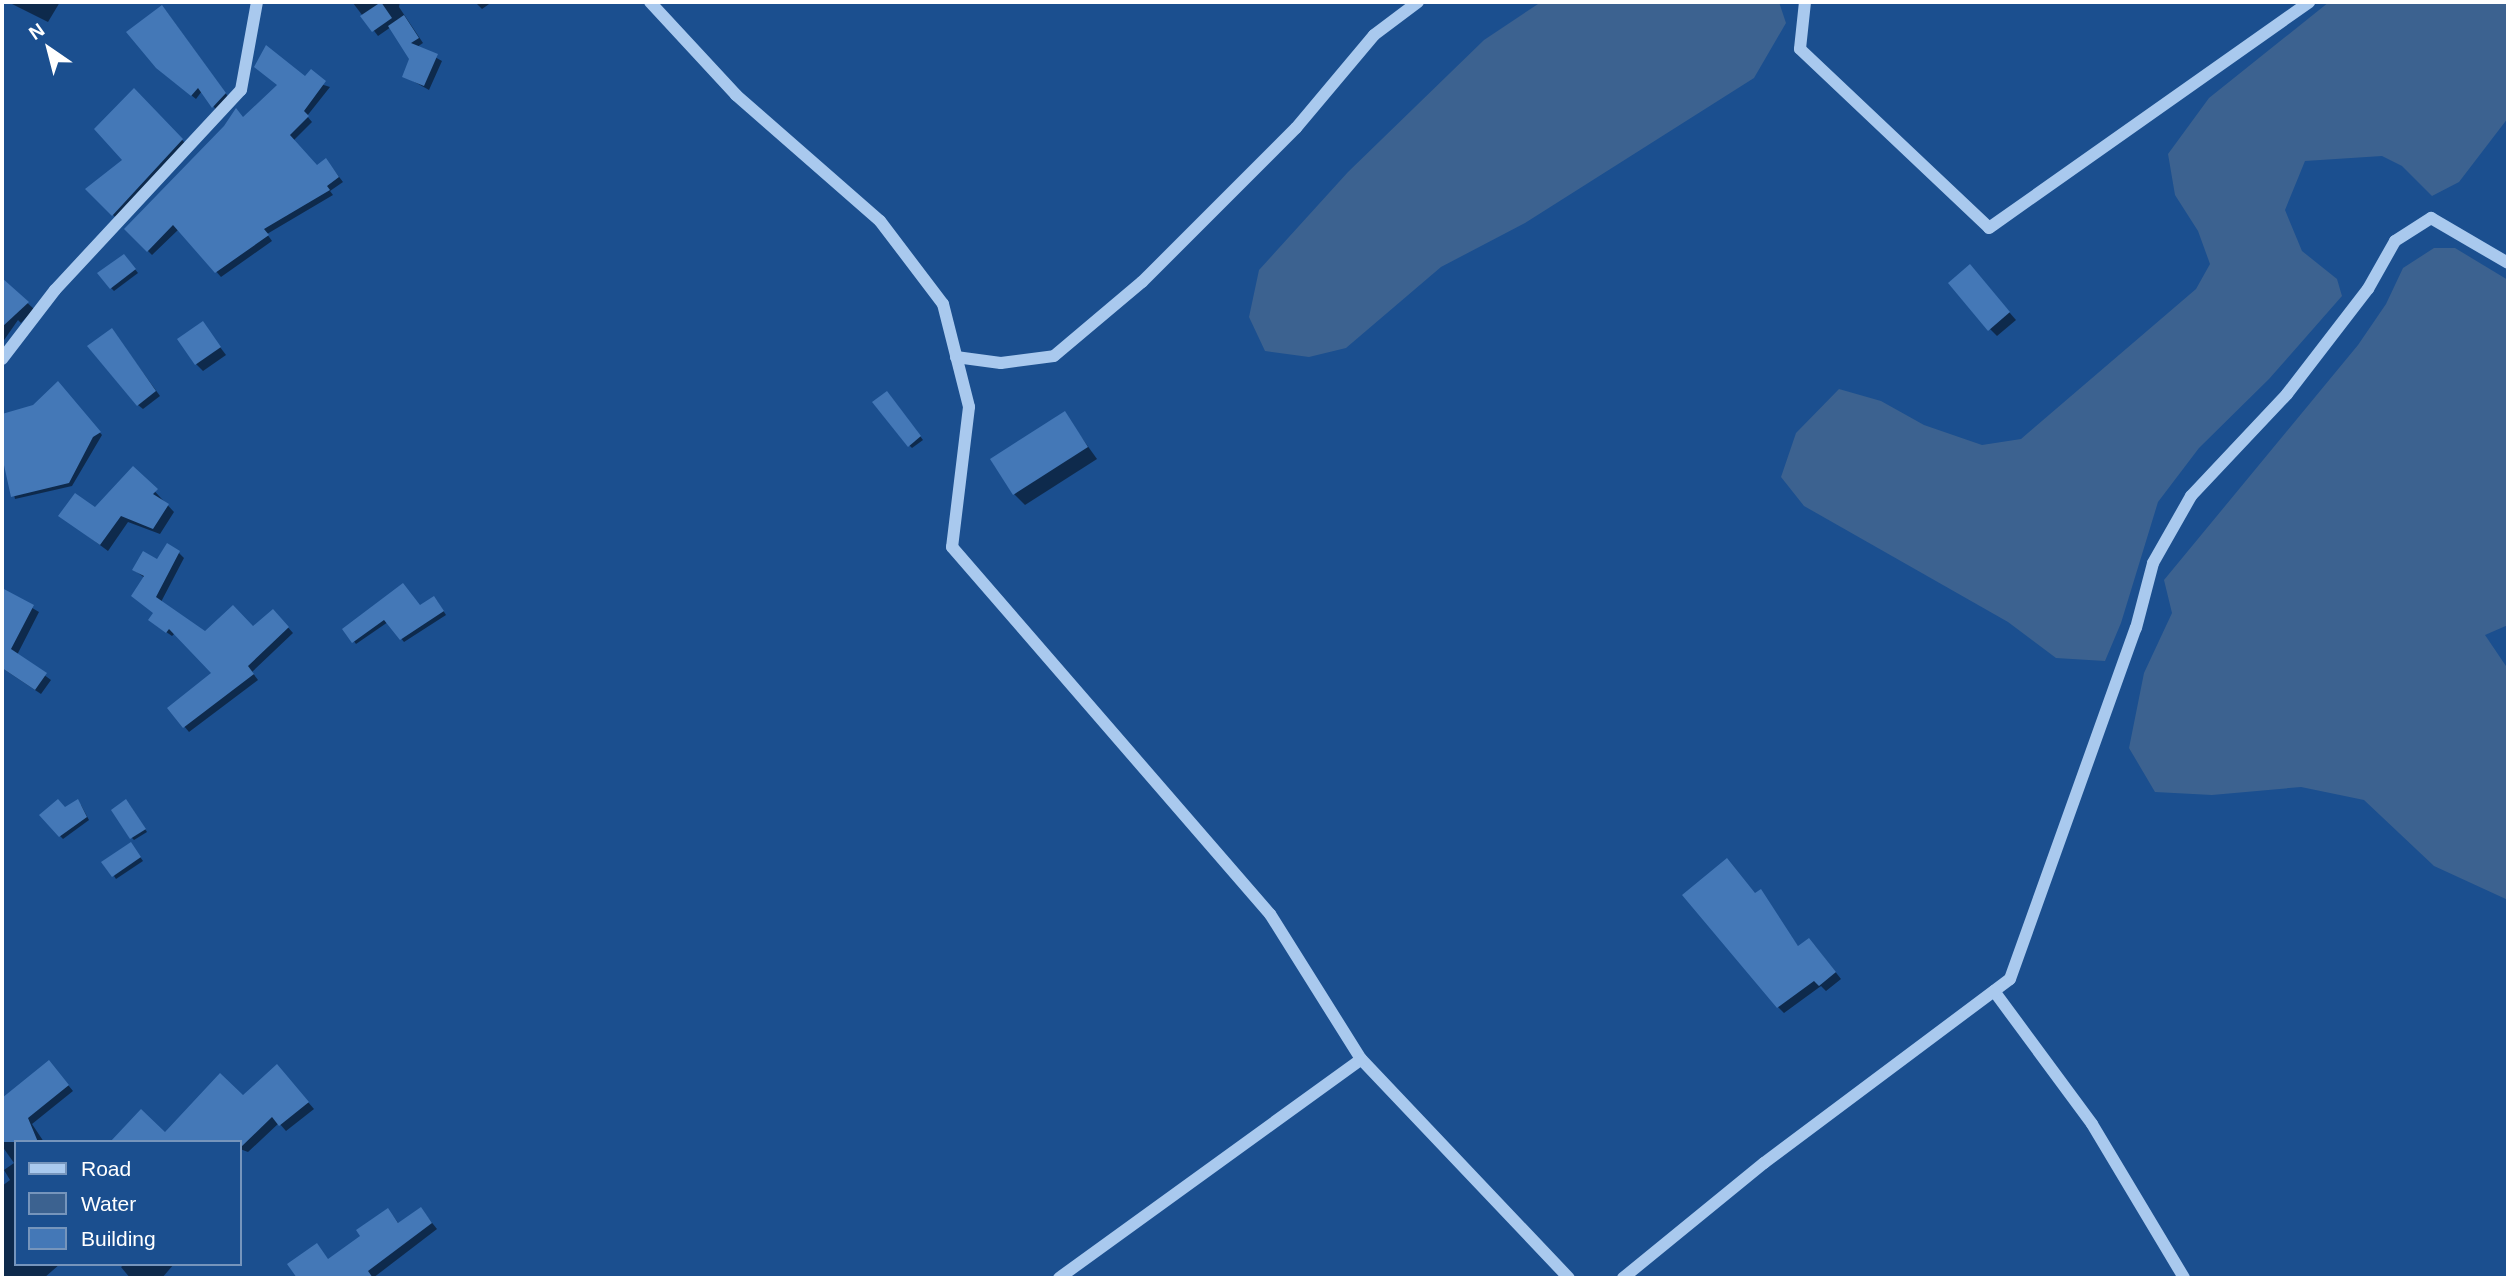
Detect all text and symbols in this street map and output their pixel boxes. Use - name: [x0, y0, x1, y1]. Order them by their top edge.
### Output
- north arrow: [14, 14, 84, 84]
- text: N: [25, 19, 48, 44]
- legend: [14, 1140, 242, 1266]
- text: Road: [81, 1157, 131, 1180]
- text: Water: [81, 1192, 136, 1215]
- text: Building: [81, 1227, 156, 1250]

